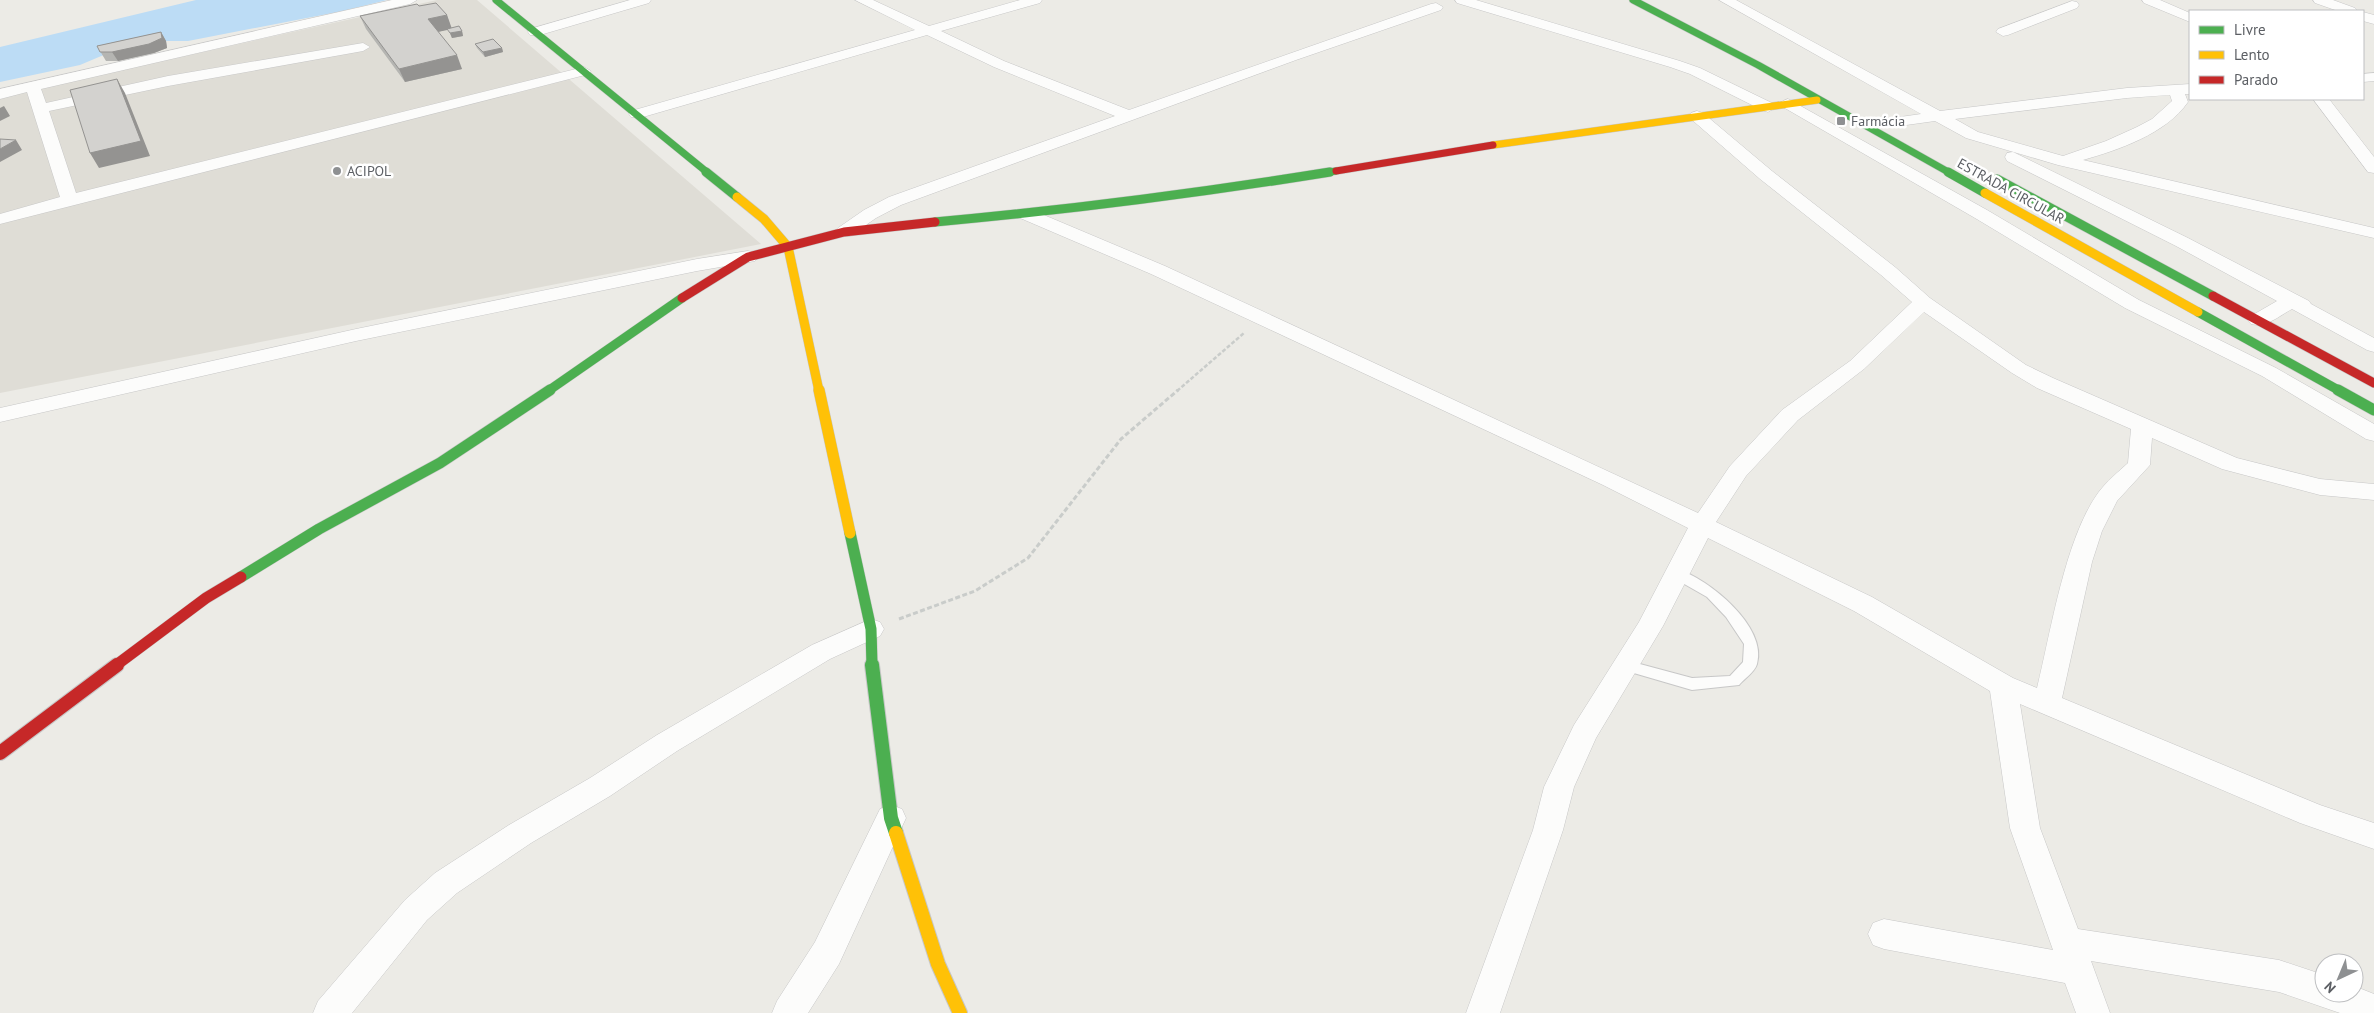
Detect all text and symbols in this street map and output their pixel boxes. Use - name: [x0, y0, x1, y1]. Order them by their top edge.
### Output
- legend: [2189, 10, 2364, 100]
- text: Livre: [2234, 20, 2266, 39]
- text: Lento: [2234, 45, 2270, 64]
- text: Parado: [2234, 70, 2278, 89]
- place label: Farmácia: [1851, 112, 1905, 130]
- marker: Farmácia: [1835, 115, 1847, 127]
- street label: ESTRADA CIRCULAR: [1954, 154, 2068, 228]
- place label: ACIPOL: [347, 162, 391, 180]
- marker: ACIPOL: [331, 165, 343, 177]
- north arrow: [2314, 953, 2364, 1003]
- text: N: [2320, 978, 2340, 997]

